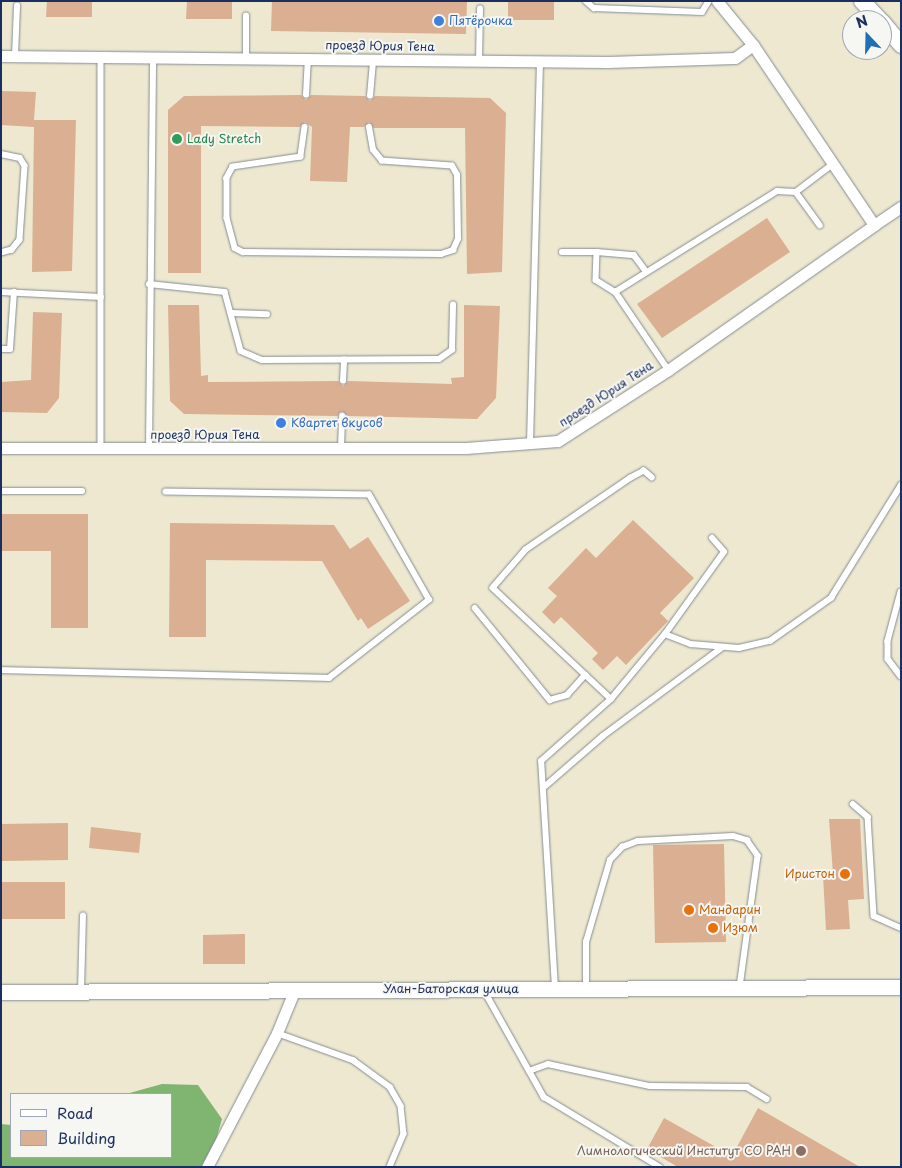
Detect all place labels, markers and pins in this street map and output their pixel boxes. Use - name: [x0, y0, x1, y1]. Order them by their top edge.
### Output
- place label: Пятёрочка: [449, 14, 512, 28]
- marker: Пятёрочка: [433, 15, 445, 27]
- place label: Lady Stretch: [187, 132, 261, 146]
- marker: Lady Stretch: [171, 133, 183, 145]
- place label: Квартет вкусов: [291, 416, 383, 430]
- marker: Квартет вкусов: [275, 417, 287, 429]
- place label: Иристон: [785, 867, 835, 881]
- marker: Иристон: [839, 868, 851, 880]
- place label: Мандарин: [699, 903, 761, 917]
- marker: Мандарин: [683, 904, 695, 916]
- place label: Изюм: [723, 921, 758, 935]
- marker: Изюм: [707, 922, 719, 934]
- place label: Лимнологический Институт СО РАН: [576, 1144, 791, 1158]
- marker: Лимнологический Институт СО РАН: [795, 1145, 807, 1157]

